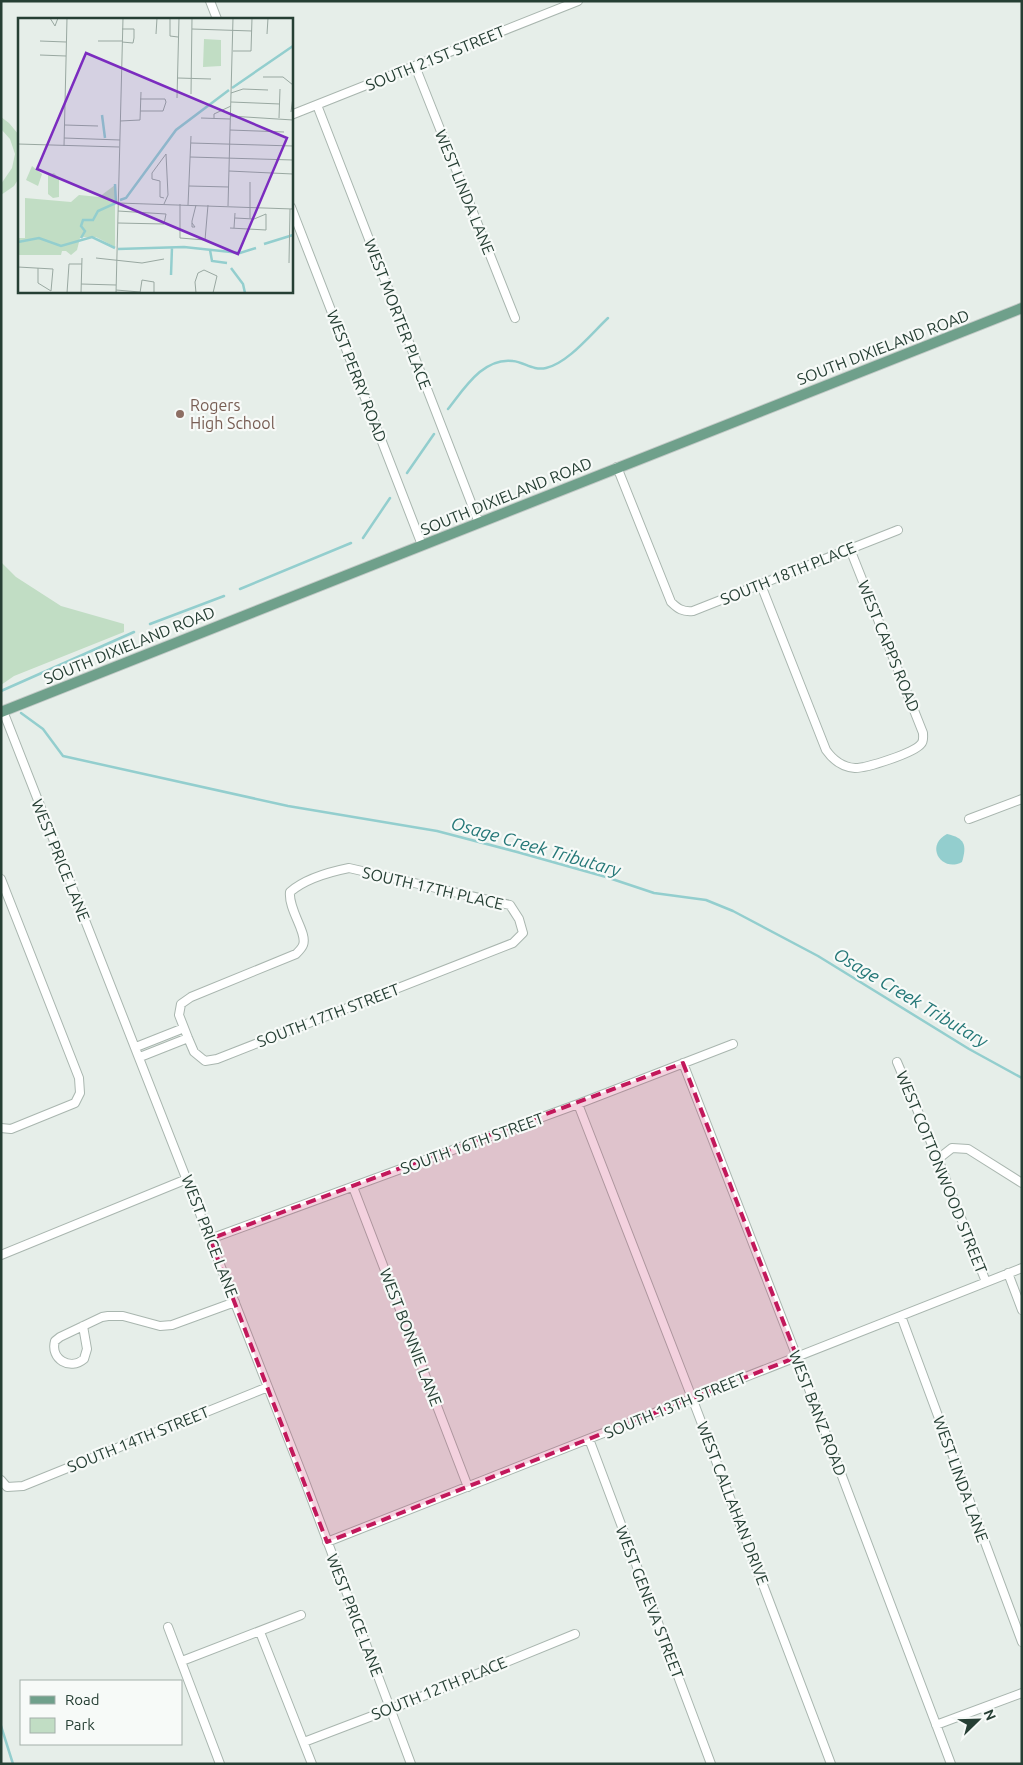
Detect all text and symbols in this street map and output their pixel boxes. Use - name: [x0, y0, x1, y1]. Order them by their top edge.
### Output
- inset map: [18, 18, 292, 292]
- street label: SOUTH 21ST STREET: [363, 22, 507, 94]
- street label: WEST LINDA LANE: [432, 127, 498, 257]
- street label: WEST MORTER PLACE: [361, 236, 435, 392]
- street label: SOUTH DIXIELAND ROAD: [794, 306, 972, 388]
- street label: WEST PERRY ROAD: [324, 307, 390, 445]
- place label: Rogers High School: [190, 396, 275, 432]
- marker: Rogers High School: [174, 408, 186, 420]
- street label: SOUTH DIXIELAND ROAD: [418, 453, 594, 539]
- street label: SOUTH 18TH PLACE: [718, 538, 858, 608]
- street label: WEST CAPPS ROAD: [854, 578, 924, 714]
- street label: SOUTH DIXIELAND ROAD: [41, 602, 217, 688]
- street label: WEST PRICE LANE: [28, 796, 94, 924]
- water label: Osage Creek Tributary: [449, 812, 624, 880]
- street label: SOUTH 17TH PLACE: [361, 863, 505, 913]
- water label: Osage Creek Tributary: [831, 943, 992, 1051]
- street label: SOUTH 17TH STREET: [254, 979, 402, 1051]
- street label: WEST COTTONWOOD STREET: [893, 1068, 991, 1276]
- street label: SOUTH 16TH STREET: [398, 1109, 546, 1177]
- street label: WEST PRICE LANE: [178, 1172, 242, 1300]
- street label: WEST BONNIE LANE: [376, 1266, 446, 1408]
- street label: WEST BANZ ROAD: [786, 1348, 850, 1478]
- street label: SOUTH 13TH STREET: [601, 1368, 749, 1442]
- street label: SOUTH 14TH STREET: [64, 1402, 212, 1476]
- street label: WEST LINDA LANE: [930, 1413, 992, 1545]
- street label: WEST CALLAHAN DRIVE: [694, 1419, 773, 1587]
- street label: WEST GENEVA STREET: [613, 1523, 687, 1681]
- street label: WEST PRICE LANE: [323, 1551, 387, 1679]
- street label: SOUTH 12TH PLACE: [369, 1653, 509, 1723]
- legend: [20, 1680, 182, 1745]
- text: Road: [65, 1691, 100, 1708]
- north arrow: [953, 1695, 1003, 1745]
- text: N: [981, 1707, 999, 1723]
- text: Park: [65, 1716, 95, 1733]

